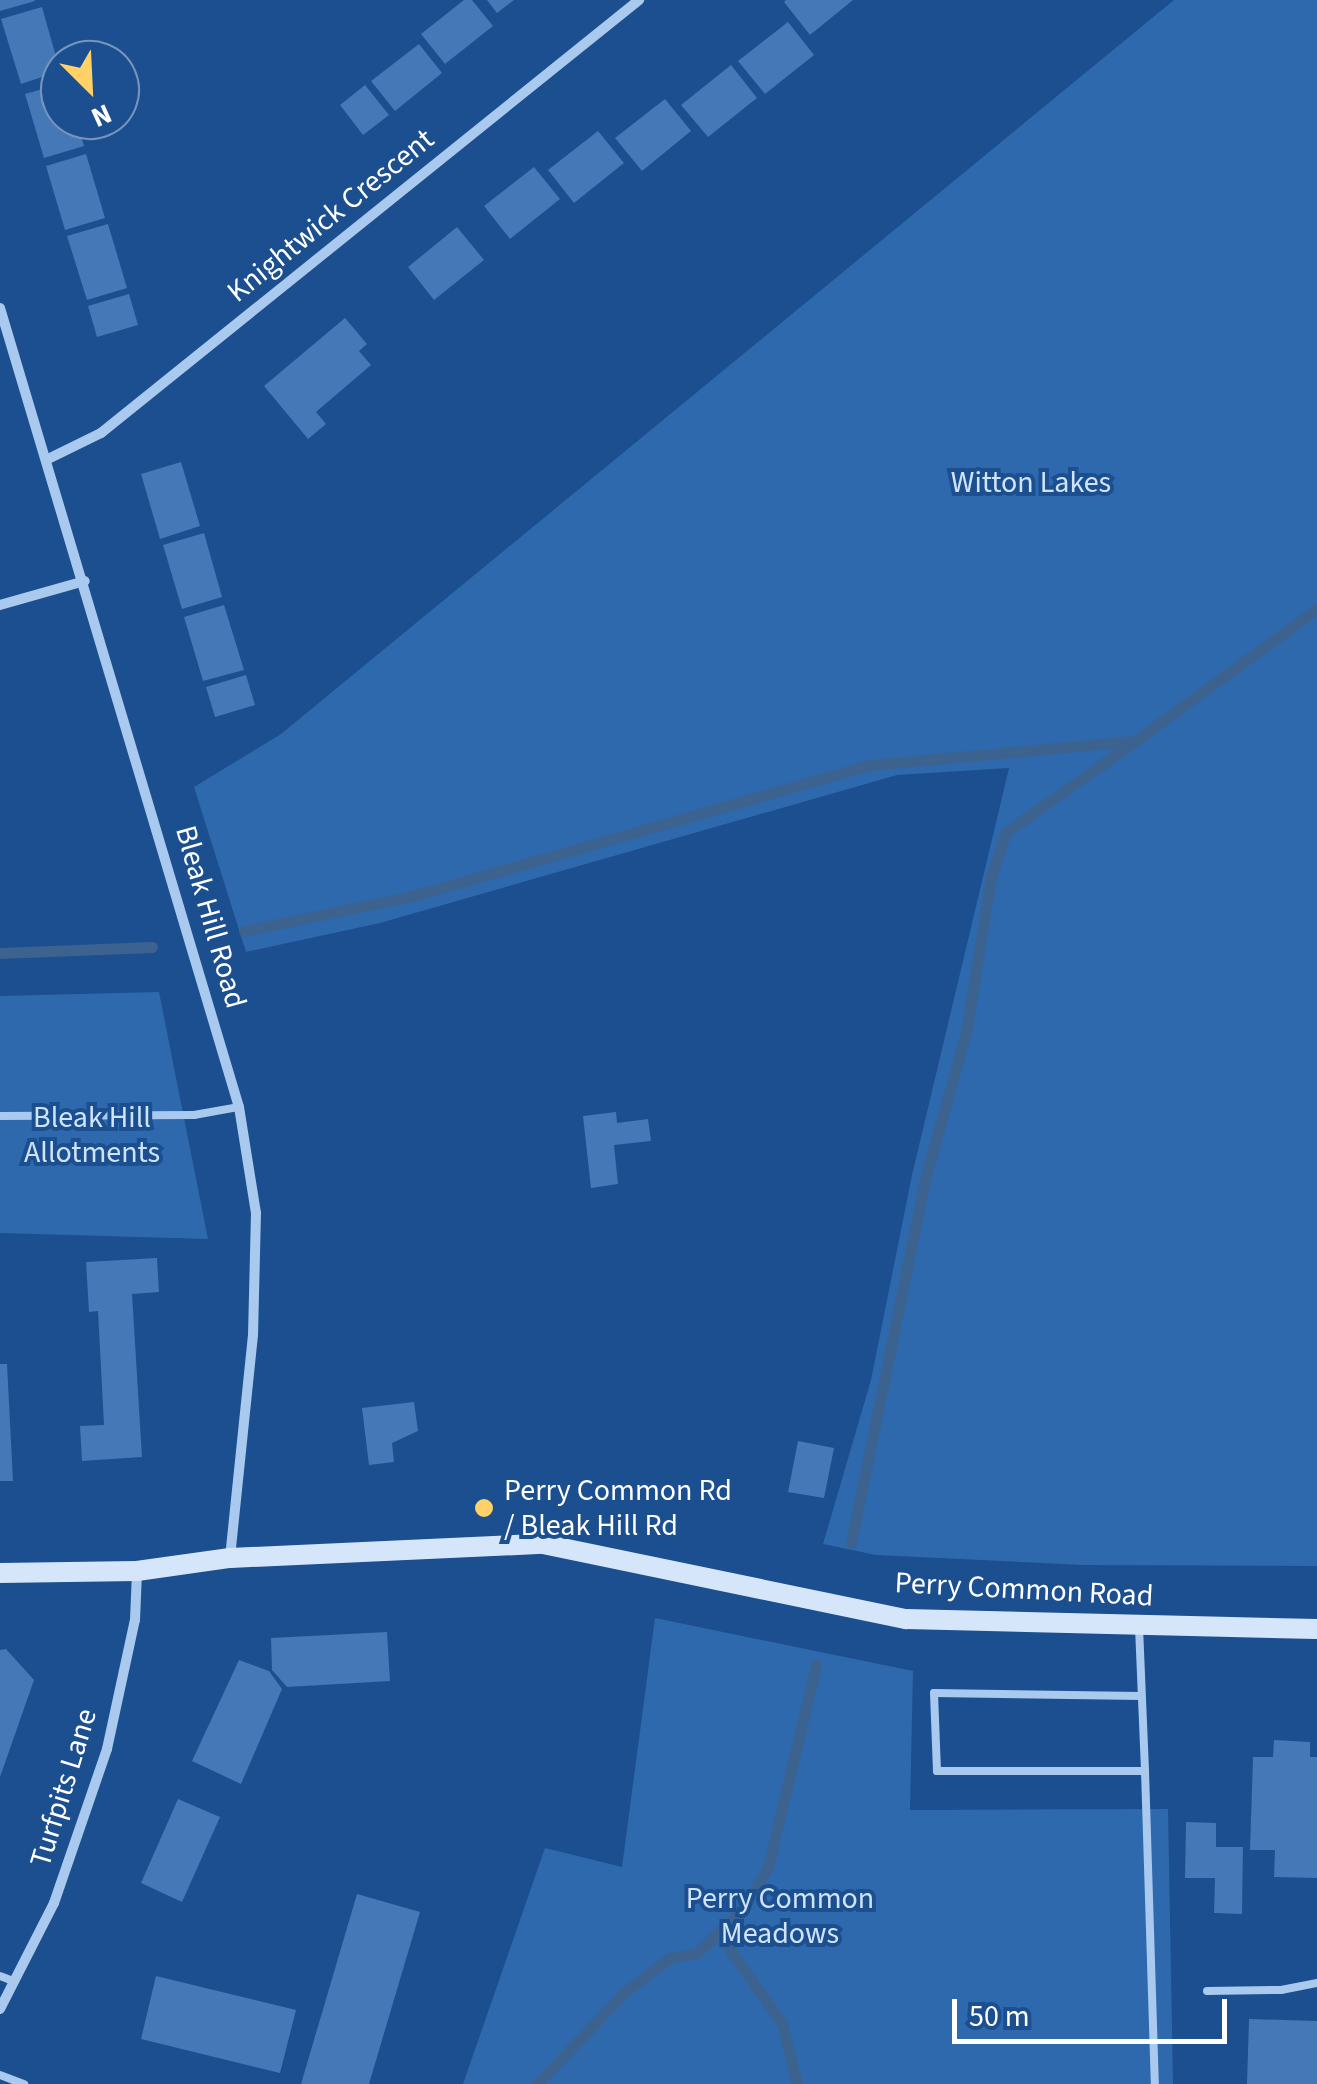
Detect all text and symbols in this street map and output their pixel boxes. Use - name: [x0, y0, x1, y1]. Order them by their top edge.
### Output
- north arrow: [40, 40, 140, 140]
- text: N: [85, 94, 118, 138]
- street label: Knightwick Crescent: [220, 122, 442, 310]
- park label: Witton Lakes: [951, 465, 1111, 501]
- street label: Bleak Hill Road: [167, 822, 253, 1012]
- park label: Bleak Hill Allotments: [24, 1100, 160, 1170]
- place label: Perry Common Rd / Bleak Hill Rd: [504, 1473, 732, 1544]
- marker: Perry Common Rd / Bleak Hill Rd: [473, 1497, 495, 1519]
- street label: Perry Common Road: [894, 1565, 1154, 1615]
- street label: Turfpits Lane: [23, 1705, 105, 1871]
- park label: Perry Common Meadows: [686, 1881, 874, 1952]
- scale bar: [957, 1979, 1232, 2041]
- text: 50 m: [969, 1995, 1030, 2038]

